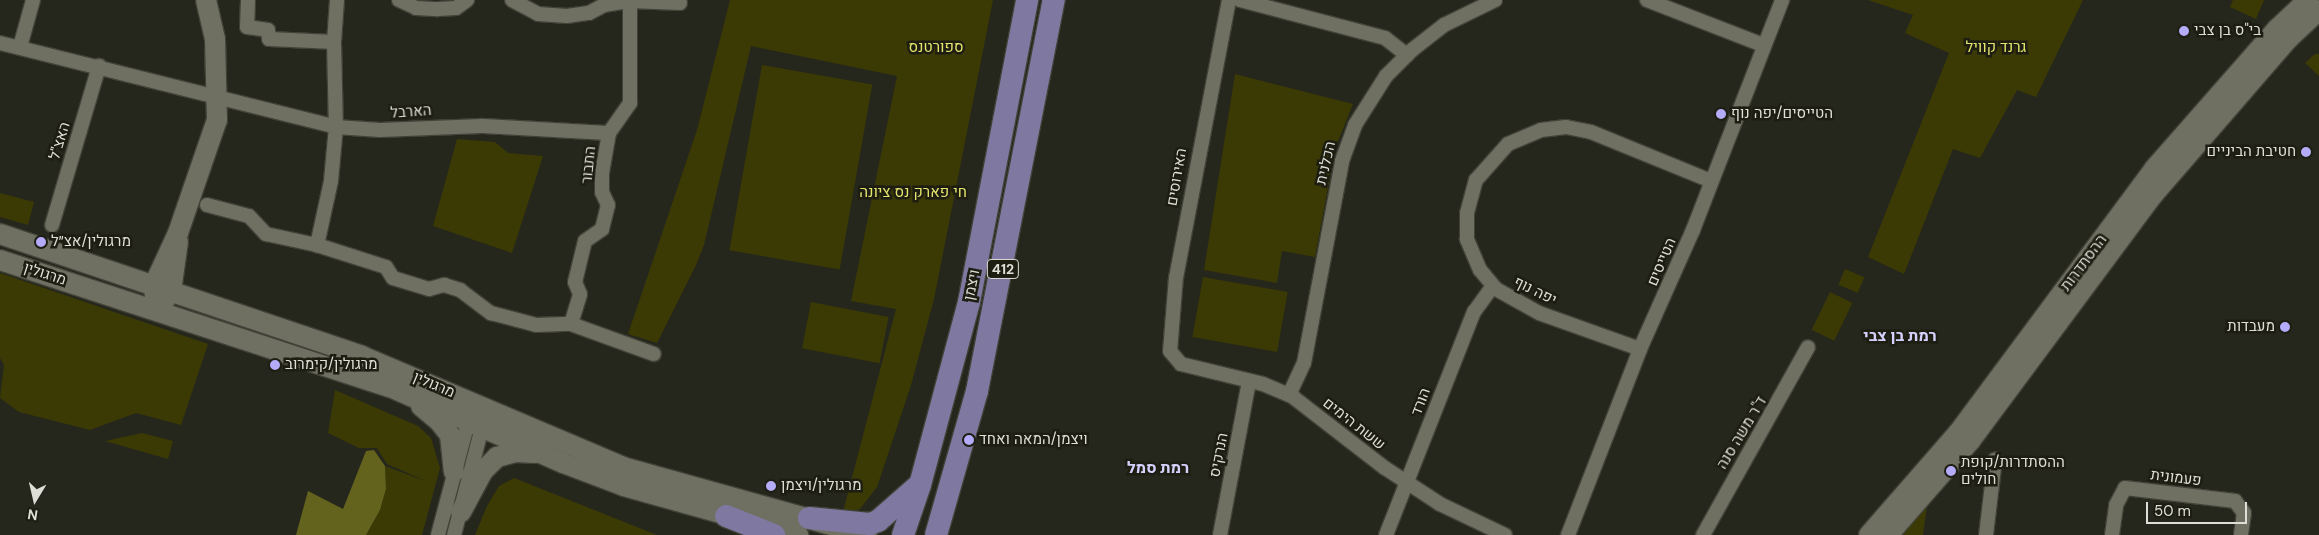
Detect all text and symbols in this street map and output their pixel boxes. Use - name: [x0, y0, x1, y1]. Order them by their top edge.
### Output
- place label: בי"ס בן צבי: [2194, 22, 2261, 40]
- marker: בי"ס בן צבי: [2178, 25, 2190, 37]
- park label: ספורטנס: [909, 39, 963, 57]
- park label: גרנד קוויל: [1966, 39, 2026, 57]
- street label: הארבל: [390, 102, 432, 122]
- place label: הטייסים/יפה נוף: [1731, 105, 1833, 123]
- marker: הטייסים/יפה נוף: [1715, 108, 1727, 120]
- street label: האצ"ל: [46, 120, 74, 162]
- street label: הכלנית: [1312, 140, 1340, 186]
- place label: חטיבת הביניים: [2207, 143, 2296, 161]
- street label: התבור: [578, 145, 600, 185]
- marker: חטיבת הביניים: [2300, 146, 2312, 158]
- street label: האירוסים: [1163, 147, 1191, 207]
- park label: חי פארק נס ציונה: [859, 184, 967, 202]
- street label: ההסתדרות: [2057, 231, 2111, 295]
- place label: מרגולין/אצ״ל: [51, 233, 131, 251]
- street label: הטייסים: [1644, 235, 1680, 289]
- marker: מרגולין/אצ״ל: [35, 236, 47, 248]
- road number: 412: [987, 258, 1019, 280]
- street label: מרגולין: [21, 259, 69, 289]
- street label: ויצמן: [960, 268, 984, 302]
- street label: יפה נוף: [1511, 273, 1559, 309]
- place label: מעבדות: [2227, 318, 2275, 336]
- marker: מעבדות: [2279, 321, 2291, 333]
- district label: רמת בן צבי: [1863, 326, 1937, 346]
- place label: מרגולין/קימרוב: [285, 356, 378, 374]
- marker: מרגולין/קימרוב: [269, 359, 281, 371]
- street label: מרגולין: [410, 368, 458, 402]
- street label: הורד: [1408, 386, 1434, 418]
- street label: ד"ר משה סנה: [1713, 393, 1771, 473]
- street label: ששת הימים: [1319, 394, 1389, 454]
- place label: ויצמן/המאה ואחד: [979, 431, 1088, 449]
- street label: הנרקיס: [1206, 431, 1232, 479]
- marker: ויצמן/המאה ואחד: [963, 434, 975, 446]
- place label: ההסתדרות/קופת חולים: [1961, 453, 2065, 488]
- district label: רמת סמל: [1127, 458, 1189, 478]
- marker: ההסתדרות/קופת חולים: [1945, 465, 1957, 477]
- street label: פעמונית: [2149, 466, 2203, 490]
- north arrow: [10, 475, 60, 525]
- place label: מרגולין/ויצמן: [781, 477, 861, 495]
- marker: מרגולין/ויצמן: [765, 480, 777, 492]
- scale bar: [2149, 492, 2250, 524]
- text: 50 m: [2154, 501, 2191, 521]
- text: N: [26, 505, 39, 525]

